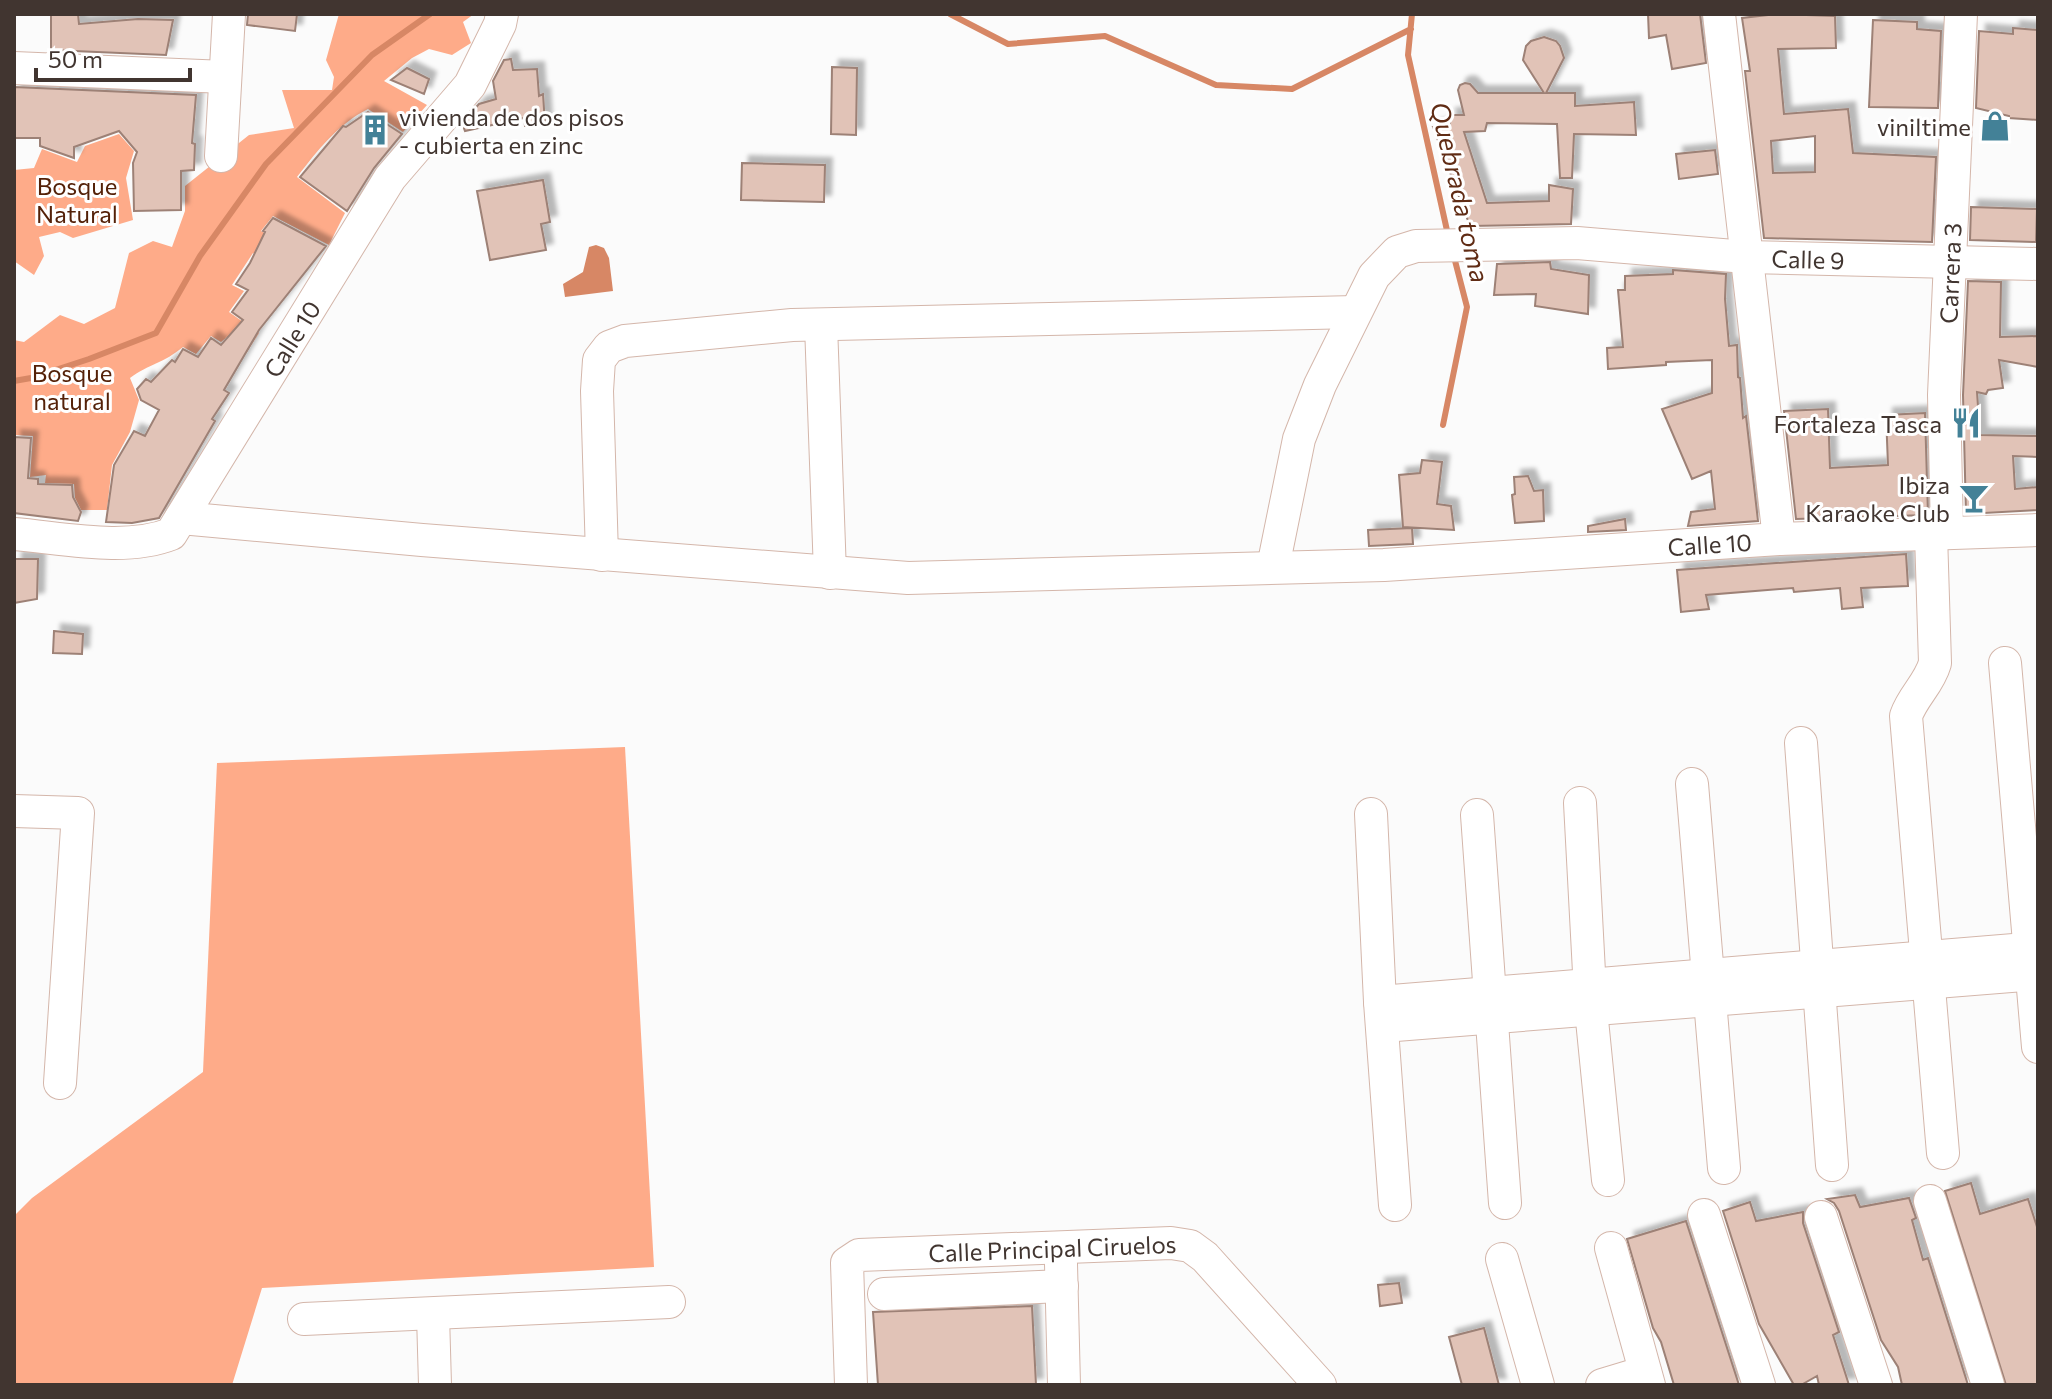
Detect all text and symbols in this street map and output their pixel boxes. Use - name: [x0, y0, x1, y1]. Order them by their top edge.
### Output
- scale bar: [36, 32, 190, 82]
- text: 50 m: [48, 44, 103, 73]
- water label: Quebrada toma: [1425, 99, 1497, 285]
- place label: vivienda de dos pisos - cubierta en zinc: [399, 102, 624, 159]
- shop icon: viniltime: [1978, 109, 2012, 143]
- place label: viniltime: [1877, 112, 1971, 141]
- building icon: vivienda de dos pisos - cubierta en zinc: [358, 113, 392, 147]
- park label: Bosque Natural: [36, 171, 118, 228]
- street label: Carrera 3: [1933, 222, 1966, 324]
- street label: Calle 9: [1771, 243, 1845, 274]
- street label: Calle 10: [257, 295, 326, 382]
- park label: Bosque natural: [32, 358, 112, 415]
- restaurant icon: Fortaleza Tasca: [1949, 406, 1983, 440]
- place label: Fortaleza Tasca: [1773, 409, 1942, 438]
- place label: Ibiza Karaoke Club: [1805, 470, 1950, 527]
- bar icon: Ibiza Karaoke Club: [1957, 481, 1991, 515]
- street label: Calle 10: [1667, 526, 1753, 561]
- street label: Calle Principal Ciruelos: [928, 1228, 1177, 1267]

